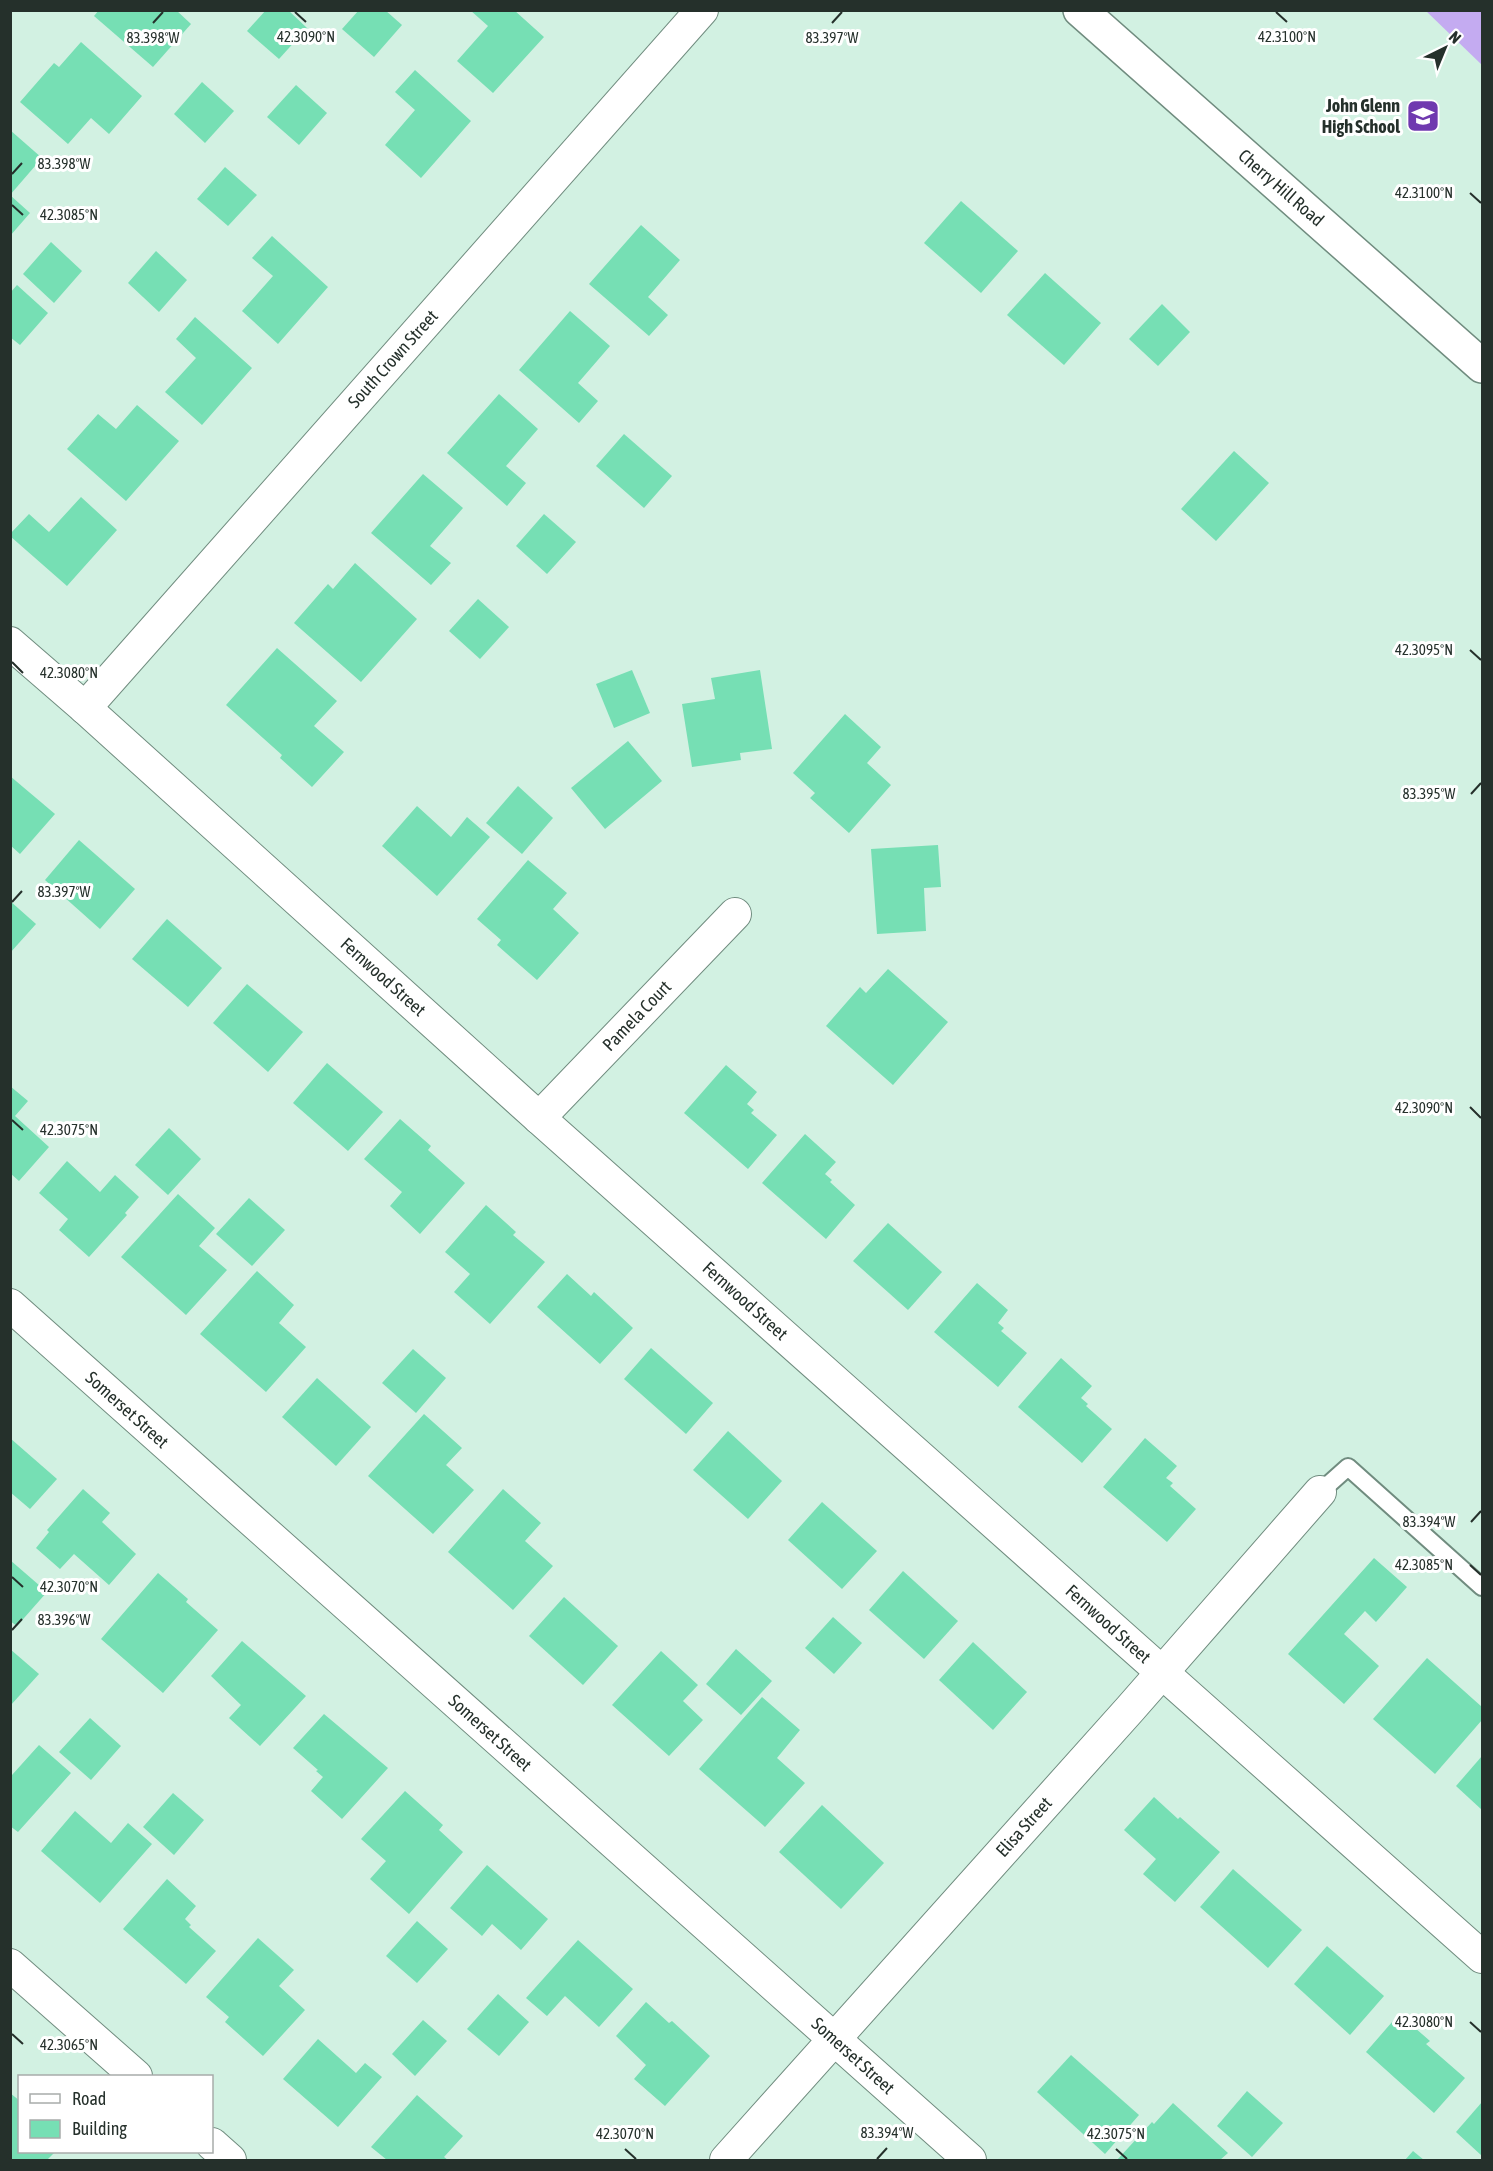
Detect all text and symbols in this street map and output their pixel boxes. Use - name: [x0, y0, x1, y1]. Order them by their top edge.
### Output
- north arrow: [1415, 18, 1475, 78]
- text: N: [1446, 27, 1465, 47]
- text: 42.3090°N: [277, 28, 335, 45]
- text: 42.3100°N: [1258, 28, 1316, 45]
- text: 83.398°W: [127, 29, 180, 46]
- text: 83.397°W: [806, 29, 859, 46]
- place label: John Glenn High School: [1322, 95, 1400, 137]
- school or university icon: John Glenn High School: [1405, 98, 1441, 134]
- street label: Cherry Hill Road: [1234, 145, 1328, 230]
- text: 83.398°W: [38, 155, 91, 172]
- text: 42.3100°N: [1395, 184, 1453, 201]
- text: 42.3085°N: [40, 206, 98, 223]
- street label: South Crown Street: [343, 305, 442, 412]
- text: 42.3095°N: [1395, 641, 1453, 658]
- text: 42.3080°N: [40, 664, 98, 681]
- text: 83.395°W: [1403, 785, 1456, 802]
- text: 83.397°W: [38, 883, 91, 900]
- street label: Fernwood Street: [337, 933, 430, 1020]
- street label: Pamela Court: [598, 976, 675, 1055]
- text: 42.3090°N: [1395, 1099, 1453, 1116]
- text: 42.3075°N: [40, 1121, 98, 1138]
- street label: Fernwood Street: [699, 1257, 792, 1344]
- street label: Somerset Street: [82, 1367, 173, 1452]
- text: 83.394°W: [1403, 1513, 1456, 1530]
- text: 42.3085°N: [1395, 1556, 1453, 1573]
- text: 42.3070°N: [40, 1578, 98, 1595]
- street label: Fernwood Street: [1062, 1580, 1155, 1667]
- text: 83.396°W: [38, 1611, 91, 1628]
- street label: Somerset Street: [445, 1690, 536, 1775]
- street label: Elisa Street: [991, 1792, 1056, 1861]
- street label: Somerset Street: [808, 2013, 899, 2098]
- text: 42.3080°N: [1395, 2013, 1453, 2030]
- text: 42.3065°N: [40, 2036, 98, 2053]
- legend: [18, 2075, 213, 2153]
- text: Road: [72, 2088, 106, 2109]
- text: Building: [72, 2118, 127, 2139]
- text: 83.394°W: [861, 2124, 914, 2141]
- text: 42.3070°N: [596, 2125, 654, 2142]
- text: 42.3075°N: [1087, 2125, 1145, 2142]

